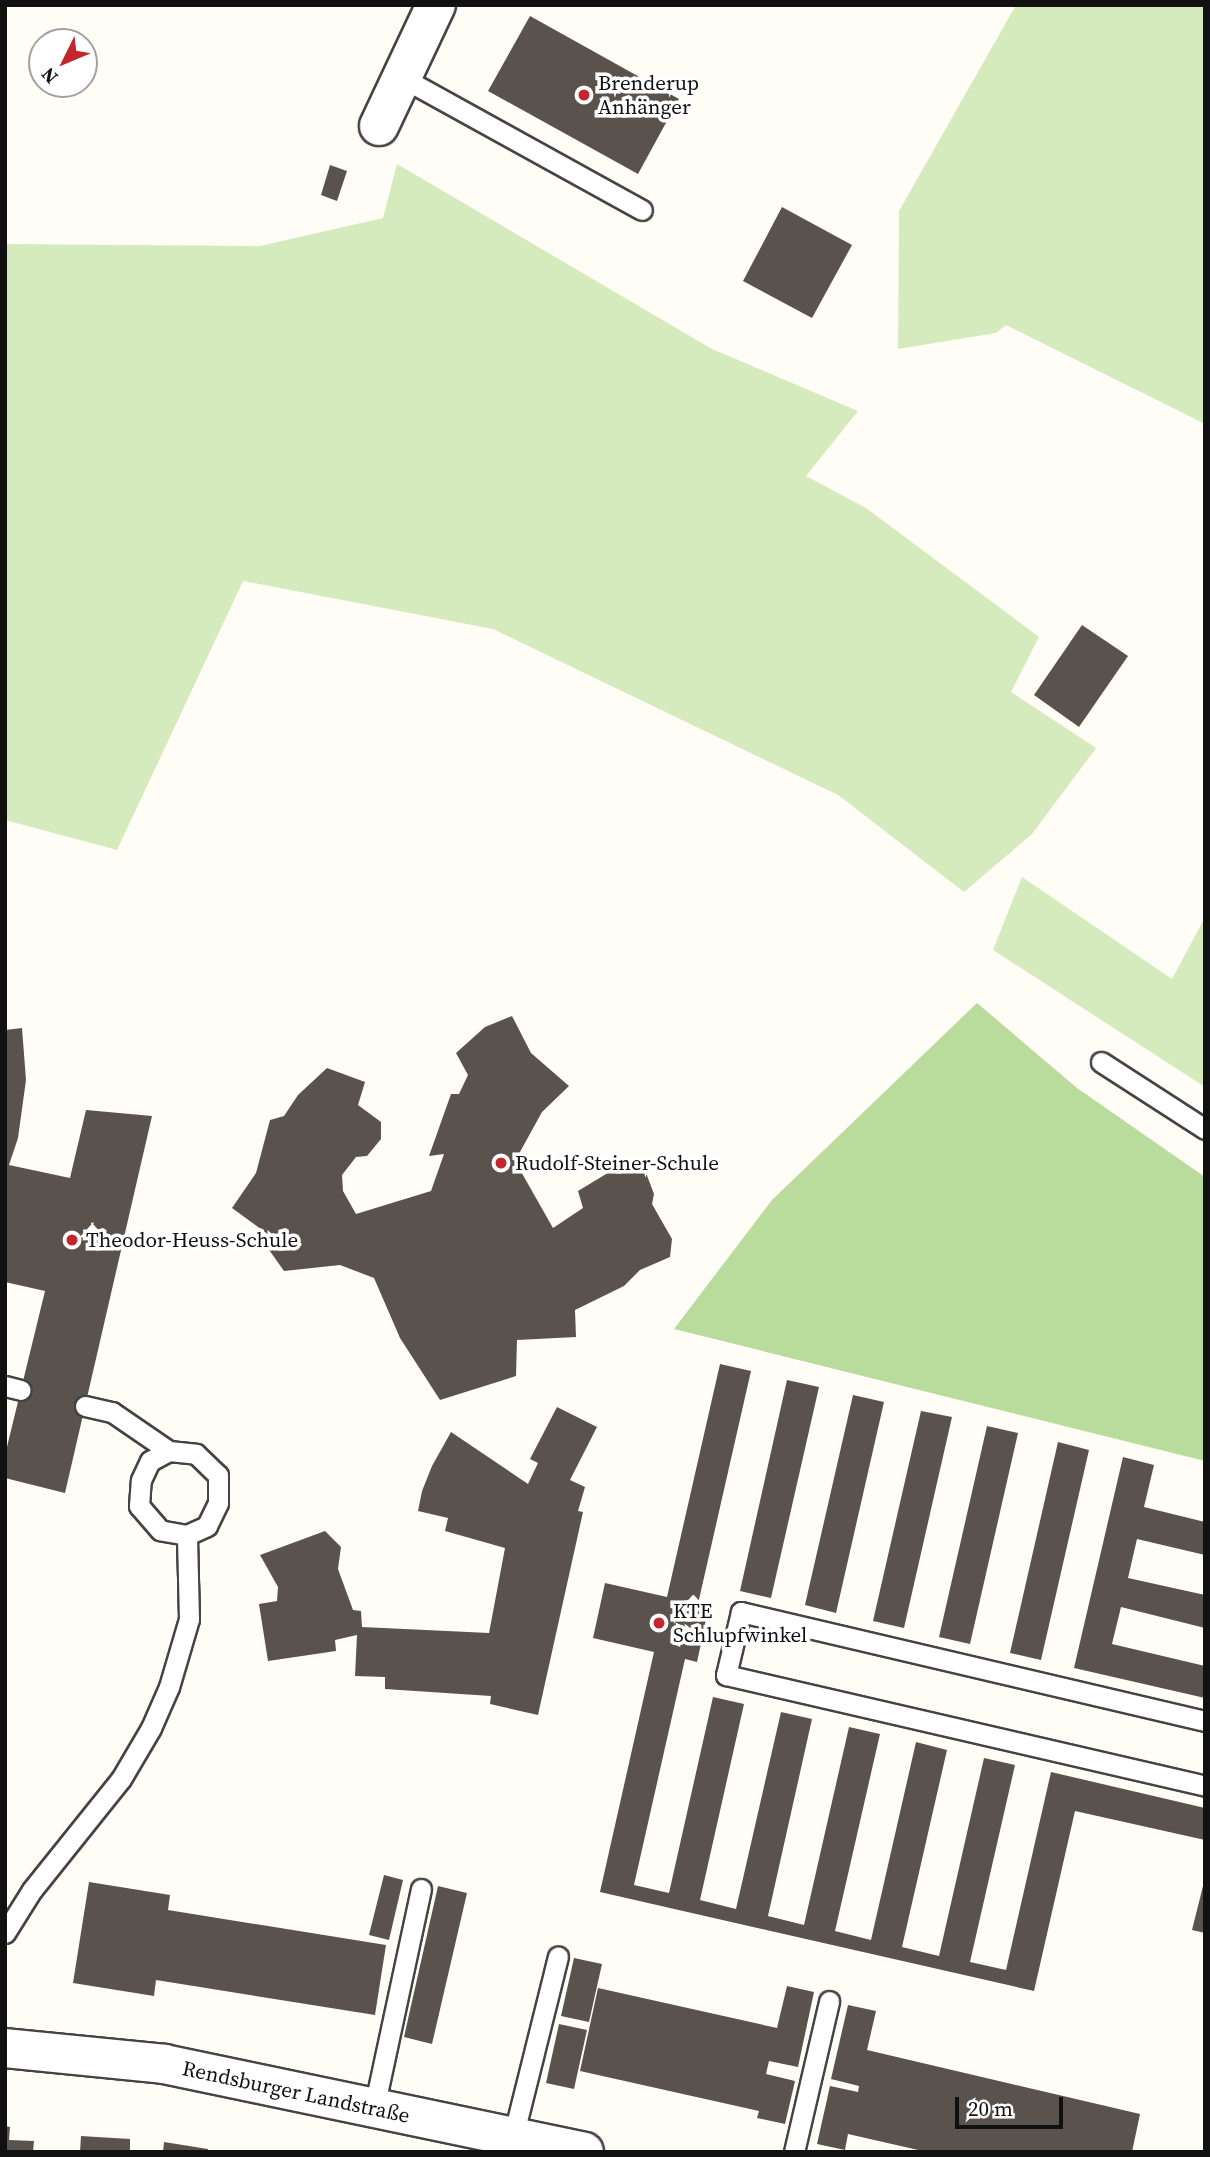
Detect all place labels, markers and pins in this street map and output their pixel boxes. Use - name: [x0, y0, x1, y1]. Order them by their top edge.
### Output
- place label: Brenderup Anhänger: [598, 70, 699, 120]
- marker: Brenderup Anhänger: [576, 87, 592, 103]
- place label: Rudolf-Steiner-Schule: [515, 1150, 719, 1176]
- marker: Rudolf-Steiner-Schule: [493, 1155, 509, 1171]
- place label: Theodor-Heuss-Schule: [86, 1227, 298, 1253]
- marker: Theodor-Heuss-Schule: [64, 1232, 80, 1248]
- place label: KTE Schlupfwinkel: [673, 1598, 807, 1648]
- marker: KTE Schlupfwinkel: [651, 1615, 667, 1631]

